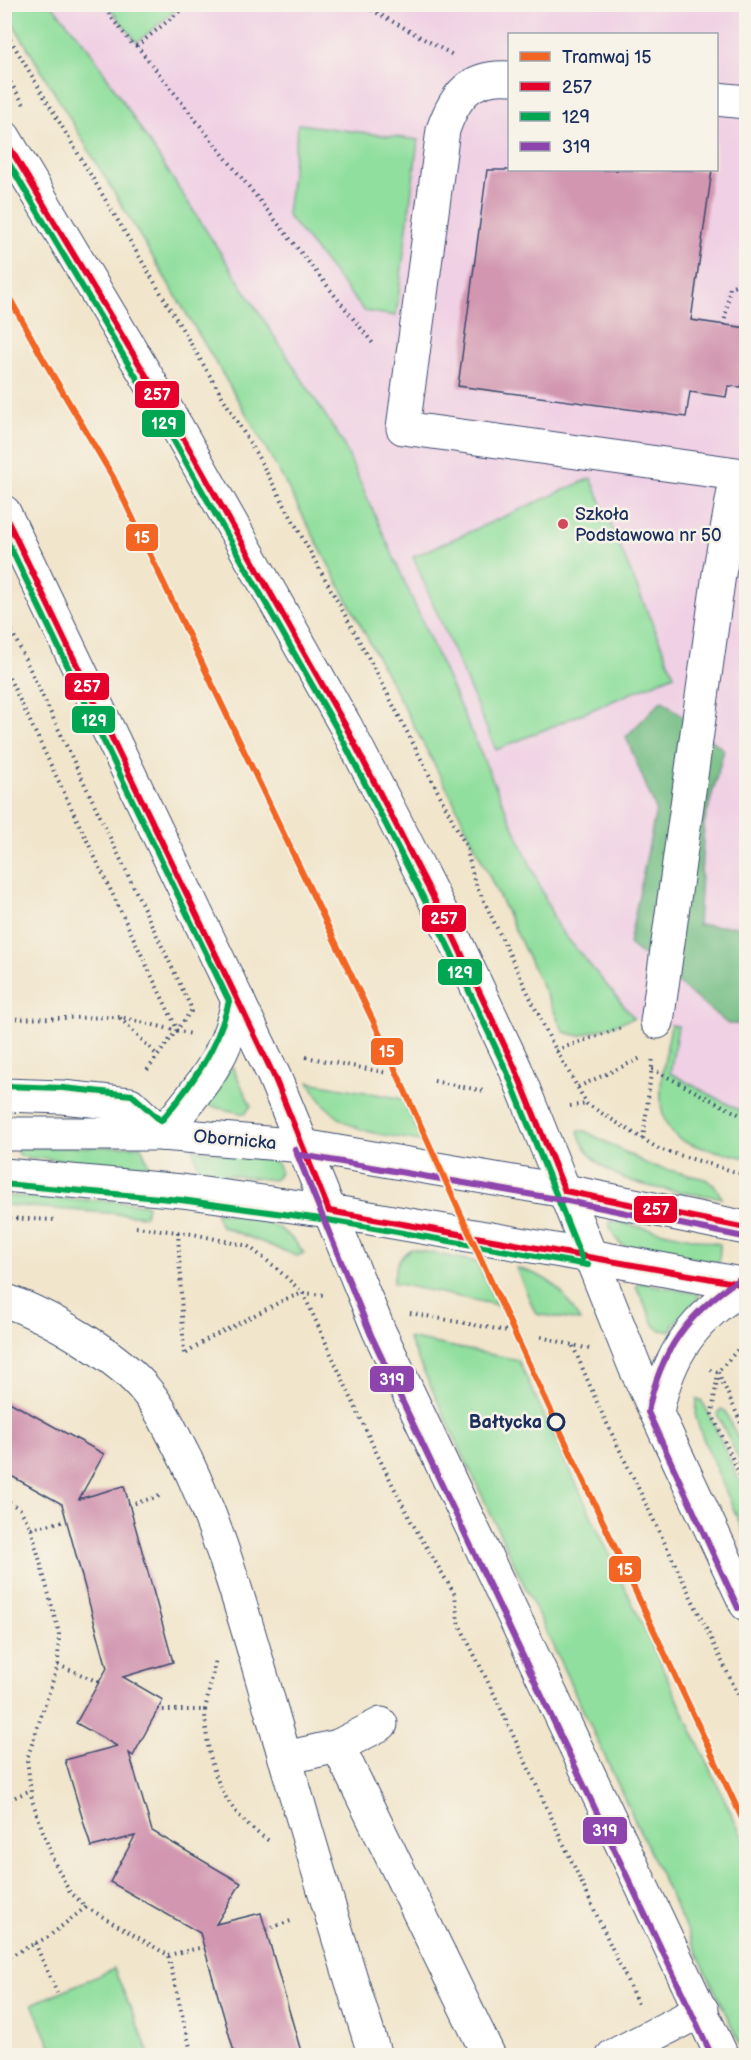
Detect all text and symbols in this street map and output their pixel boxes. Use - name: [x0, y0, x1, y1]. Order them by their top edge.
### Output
- legend: [508, 33, 718, 171]
- text: Tramwaj 15: [562, 47, 652, 68]
- text: 257: [562, 77, 592, 98]
- text: 129: [562, 107, 590, 128]
- text: 319: [562, 137, 590, 158]
- line badge: 257: [134, 380, 180, 409]
- text: 257: [143, 386, 171, 405]
- line badge: 129: [141, 409, 186, 438]
- text: 129: [151, 415, 177, 434]
- place label: Szkoła Podstawowa nr 50: [575, 504, 722, 546]
- marker: Szkoła Podstawowa nr 50: [556, 517, 570, 531]
- line badge: 15: [125, 523, 159, 552]
- text: 15: [134, 529, 150, 548]
- line badge: 257: [64, 672, 110, 701]
- text: 257: [73, 678, 101, 697]
- line badge: 129: [71, 705, 116, 734]
- text: 129: [81, 712, 107, 731]
- line badge: 257: [421, 904, 467, 933]
- text: 257: [430, 910, 458, 929]
- line badge: 129: [437, 958, 483, 986]
- text: 129: [447, 964, 473, 983]
- line badge: 15: [370, 1037, 404, 1066]
- text: 15: [379, 1043, 395, 1062]
- street label: Obornicka: [193, 1126, 277, 1154]
- line badge: 257: [633, 1195, 678, 1224]
- text: 257: [642, 1201, 670, 1220]
- line badge: 319: [369, 1365, 415, 1393]
- text: 319: [379, 1371, 405, 1390]
- place label: Bałtycka: [469, 1412, 542, 1433]
- marker: Bałtycka: [547, 1413, 565, 1431]
- line badge: 15: [608, 1555, 642, 1583]
- text: 15: [617, 1561, 633, 1580]
- line badge: 319: [582, 1816, 628, 1845]
- text: 319: [592, 1822, 618, 1841]

